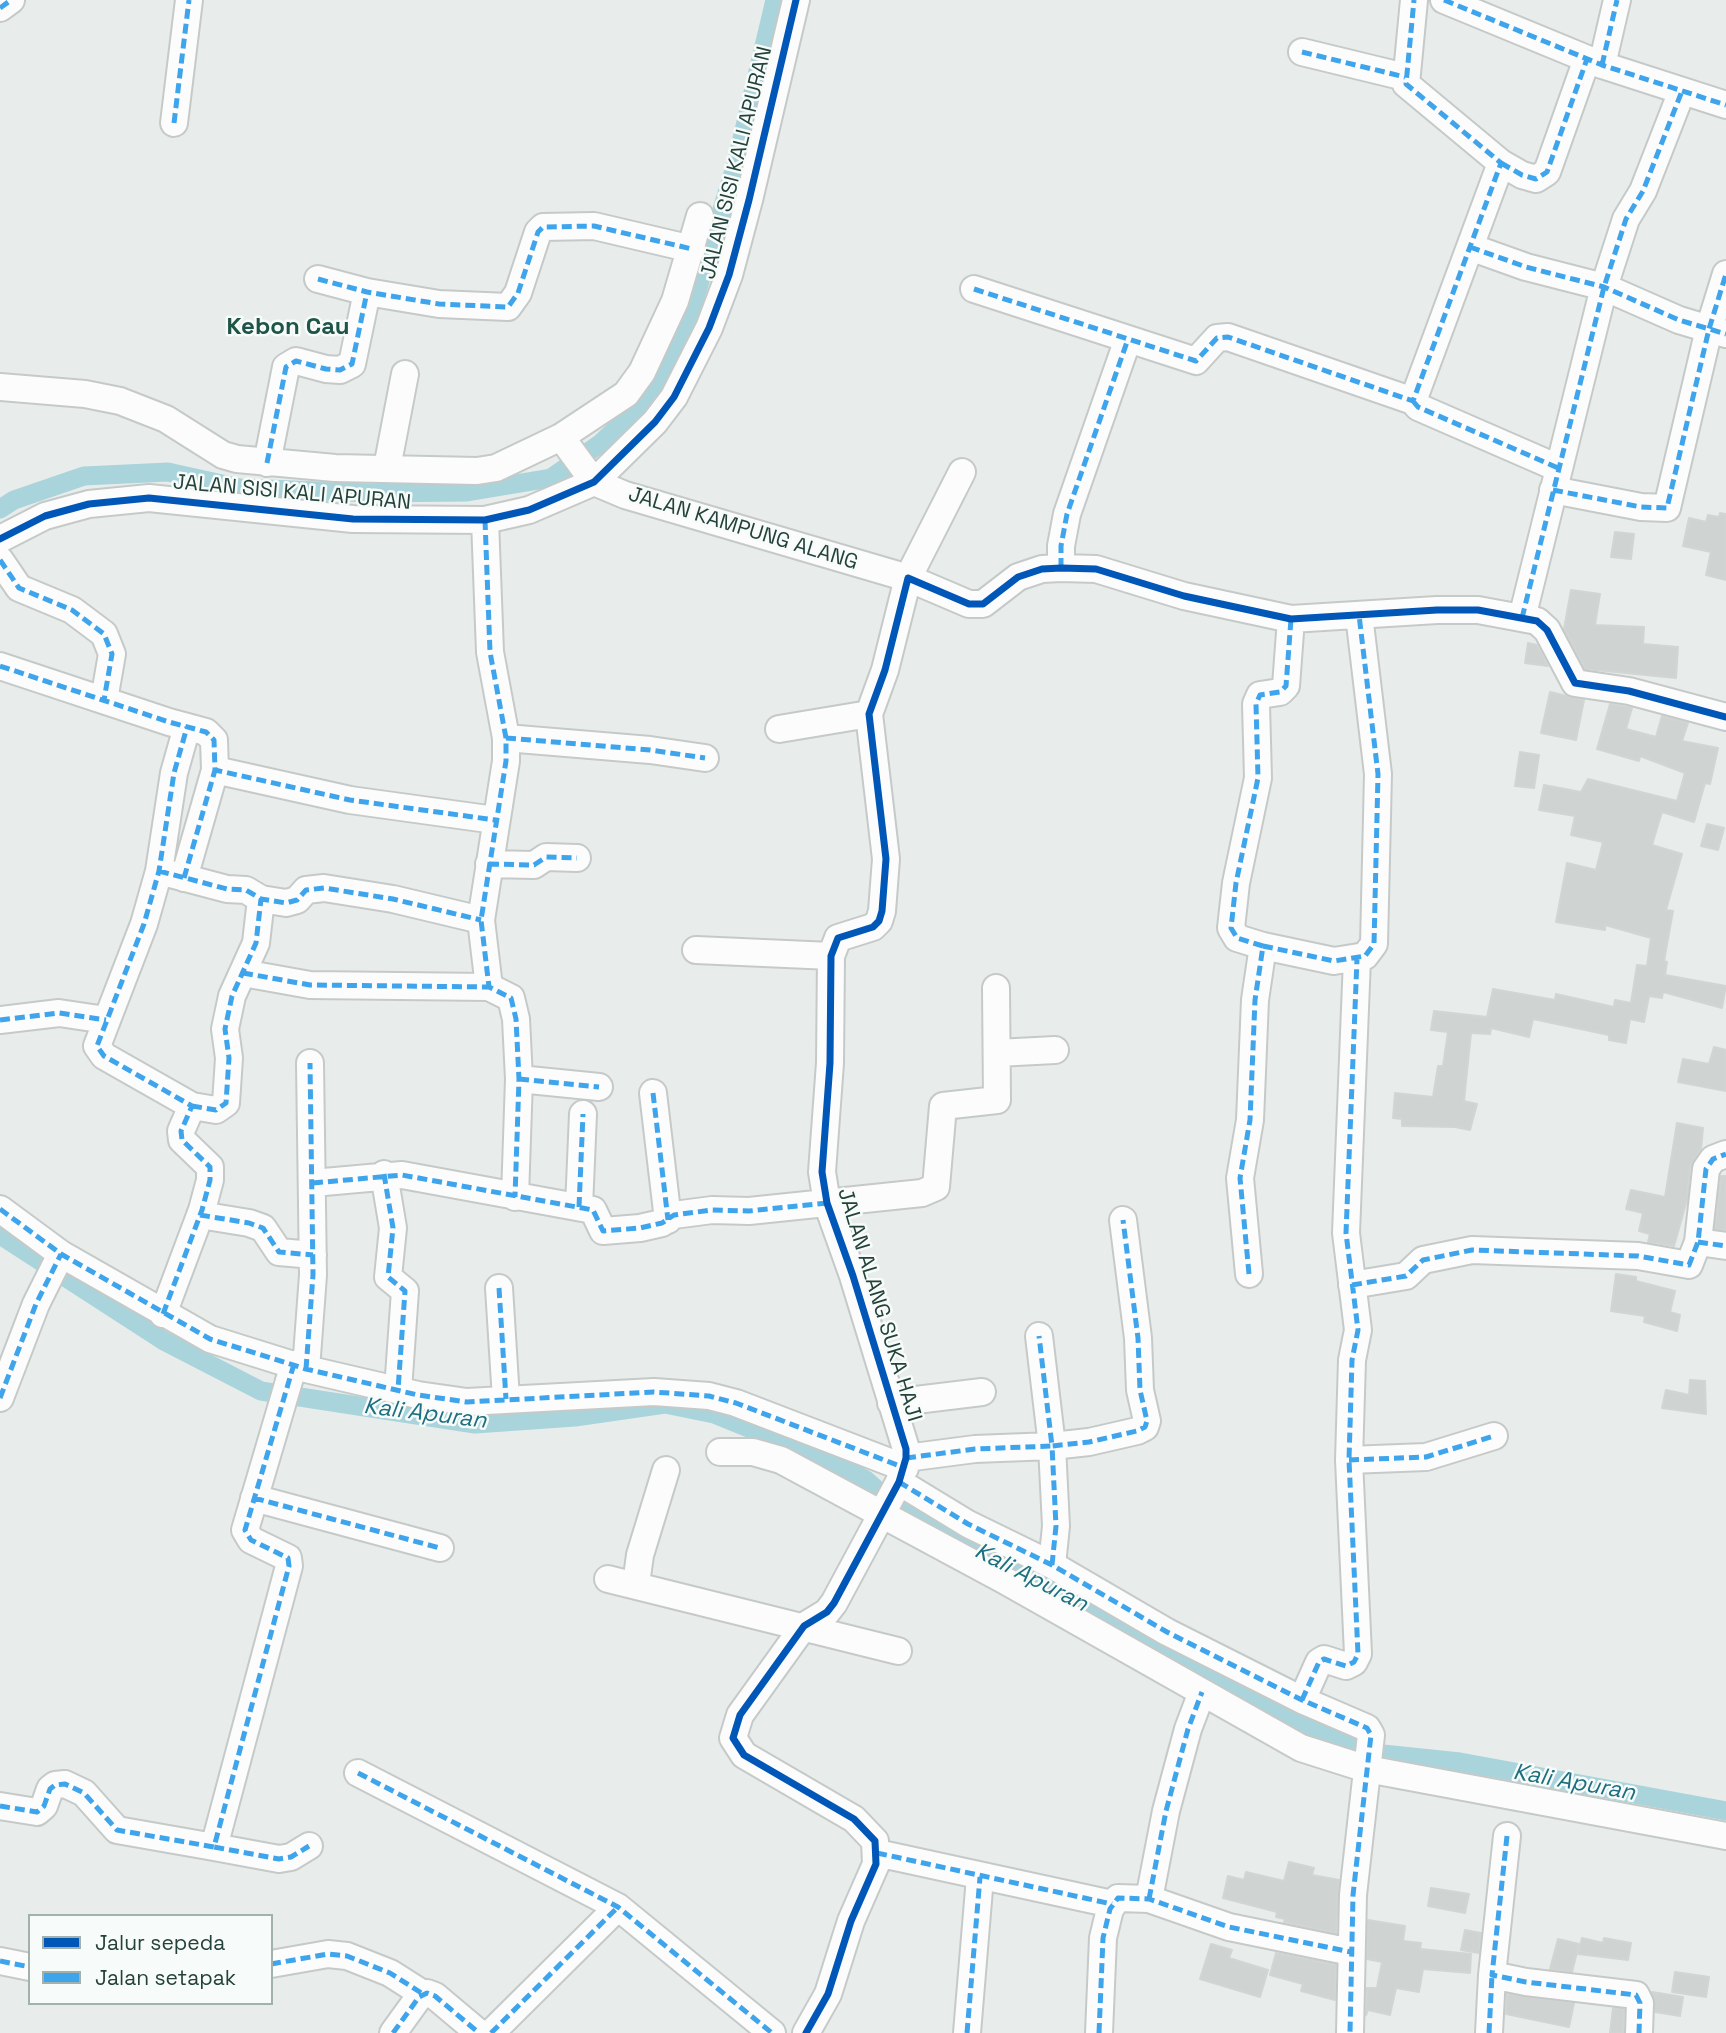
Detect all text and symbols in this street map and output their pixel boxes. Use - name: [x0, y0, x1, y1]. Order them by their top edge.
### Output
- street label: JALAN SISI KALI APURAN: [696, 44, 778, 282]
- district label: Kebon Cau: [226, 313, 350, 341]
- street label: JALAN SISI KALI APURAN: [172, 470, 412, 516]
- street label: JALAN KAMPUNG ALANG: [625, 482, 861, 576]
- street label: JALAN ALANG SUKA HAJI: [831, 1185, 927, 1425]
- water label: Kali Apuran: [362, 1393, 488, 1435]
- water label: Kali Apuran: [970, 1538, 1092, 1618]
- water label: Kali Apuran: [1511, 1759, 1637, 1807]
- legend: [28, 1914, 273, 2005]
- text: Jalur sepeda: [95, 1929, 225, 1956]
- text: Jalan setapak: [95, 1964, 236, 1991]

